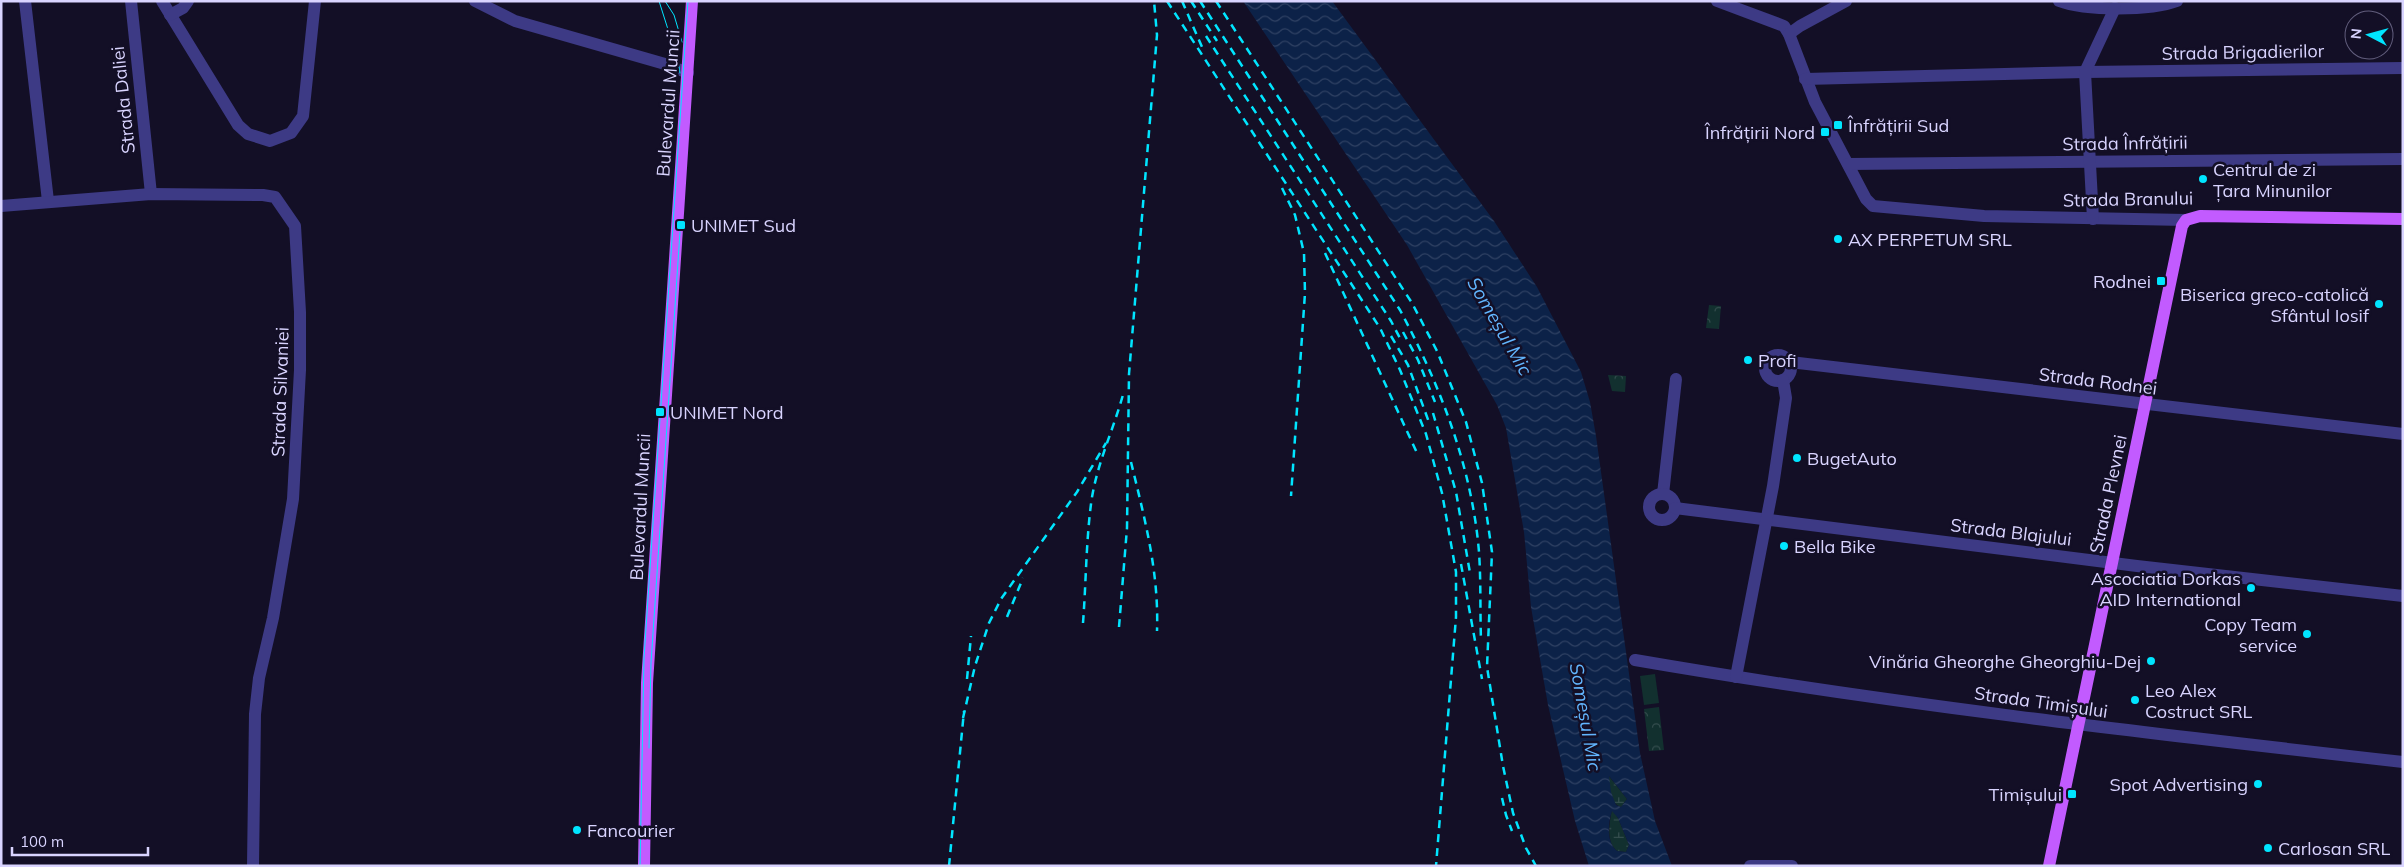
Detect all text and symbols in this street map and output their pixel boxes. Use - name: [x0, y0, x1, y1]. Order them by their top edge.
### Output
- north arrow: [2344, 10, 2394, 60]
- text: N: [2347, 27, 2366, 40]
- street label: Bulevardul Muncii: [651, 29, 685, 177]
- street label: Strada Brigadierilor: [2162, 39, 2325, 65]
- street label: Strada Daliei: [106, 45, 140, 155]
- place label: Înfrățirii Sud: [1847, 114, 1949, 137]
- marker: Înfrățirii Sud: [1832, 119, 1844, 131]
- place label: Înfrățirii Nord: [1704, 121, 1815, 144]
- marker: Înfrățirii Nord: [1819, 126, 1831, 138]
- street label: Strada Înfrățirii: [2062, 130, 2188, 156]
- place label: Centrul de zi Țara Minunilor: [2213, 158, 2332, 203]
- marker: Centrul de zi Țara Minunilor: [2197, 173, 2209, 185]
- street label: Strada Branului: [2063, 186, 2193, 212]
- place label: UNIMET Sud: [691, 214, 796, 237]
- marker: UNIMET Sud: [675, 219, 687, 231]
- place label: AX PERPETUM SRL: [1848, 228, 2012, 251]
- marker: AX PERPETUM SRL: [1832, 233, 1844, 245]
- place label: Rodnei: [2093, 270, 2151, 293]
- water label: Someșul Mic: [1461, 272, 1538, 381]
- marker: Rodnei: [2155, 275, 2167, 287]
- place label: Biserica greco-catolică Sfântul Iosif: [2180, 283, 2370, 327]
- marker: Biserica greco-catolică Sfântul Iosif: [2373, 298, 2385, 310]
- street label: Strada Silvaniei: [266, 327, 294, 457]
- place label: Profi: [1758, 349, 1796, 372]
- marker: Profi: [1742, 354, 1754, 366]
- street label: Strada Rodnei: [2038, 362, 2158, 400]
- place label: UNIMET Nord: [670, 401, 784, 424]
- marker: UNIMET Nord: [654, 406, 666, 418]
- street label: Strada Plevnei: [2084, 432, 2132, 556]
- street label: Bulevardul Muncii: [625, 433, 655, 581]
- place label: BugetAuto: [1807, 447, 1897, 470]
- marker: BugetAuto: [1791, 452, 1803, 464]
- street label: Strada Blajului: [1949, 513, 2073, 551]
- place label: Bella Bike: [1794, 535, 1875, 558]
- marker: Bella Bike: [1778, 540, 1790, 552]
- place label: Ascociatia Dorkas AID International: [2091, 567, 2241, 611]
- marker: Ascociatia Dorkas AID International: [2245, 582, 2257, 594]
- place label: Copy Team service: [2204, 613, 2297, 657]
- marker: Copy Team service: [2301, 628, 2313, 640]
- place label: Vinăria Gheorghe Gheorghiu-Dej: [1869, 650, 2141, 673]
- marker: Vinăria Gheorghe Gheorghiu-Dej: [2145, 655, 2157, 667]
- water label: Someșul Mic: [1564, 661, 1607, 774]
- place label: Leo Alex Costruct SRL: [2145, 679, 2253, 723]
- street label: Strada Timișului: [1973, 681, 2109, 723]
- marker: Leo Alex Costruct SRL: [2129, 694, 2141, 706]
- place label: Spot Advertising: [2109, 773, 2248, 796]
- marker: Spot Advertising: [2252, 778, 2264, 790]
- place label: Timișului: [1988, 783, 2062, 806]
- marker: Timișului: [2066, 788, 2078, 800]
- place label: Fancourier: [587, 819, 675, 842]
- scale bar: [12, 824, 149, 856]
- marker: Fancourier: [571, 824, 583, 836]
- text: 100 m: [20, 832, 64, 851]
- place label: Carlosan SRL: [2278, 837, 2391, 860]
- marker: Carlosan SRL: [2262, 842, 2274, 854]

